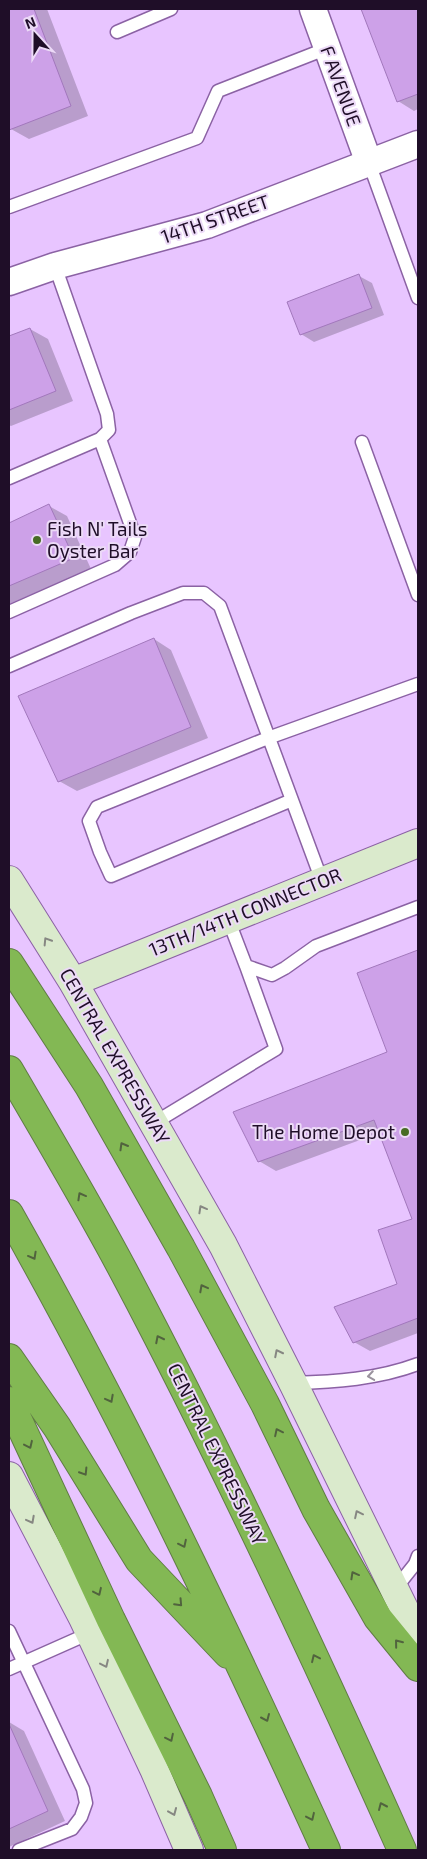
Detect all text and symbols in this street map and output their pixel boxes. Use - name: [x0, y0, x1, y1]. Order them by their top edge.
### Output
- north arrow: [10, 10, 60, 60]
- text: N: [22, 13, 38, 32]
- street label: F AVENUE: [316, 43, 367, 129]
- street label: 14TH STREET: [158, 189, 272, 248]
- place label: Fish N' Tails Oyster Bar: [47, 517, 148, 562]
- marker: Fish N' Tails Oyster Bar: [31, 534, 43, 546]
- street label: 13TH/14TH CONNECTOR: [145, 862, 344, 961]
- one-way arrow: [43, 937, 53, 946]
- street label: CENTRAL EXPRESSWAY: [56, 964, 175, 1148]
- place label: The Home Depot: [252, 1120, 395, 1143]
- marker: The Home Depot: [399, 1126, 411, 1138]
- one-way arrow: [120, 1142, 130, 1151]
- one-way arrow: [78, 1192, 88, 1201]
- one-way arrow: [199, 1205, 209, 1214]
- one-way arrow: [26, 1251, 36, 1260]
- one-way arrow: [199, 1284, 209, 1293]
- one-way arrow: [155, 1335, 165, 1344]
- one-way arrow: [274, 1349, 284, 1358]
- street label: CENTRAL EXPRESSWAY: [163, 1359, 272, 1549]
- one-way arrow: [367, 1370, 375, 1381]
- one-way arrow: [104, 1394, 114, 1403]
- one-way arrow: [274, 1428, 284, 1437]
- one-way arrow: [23, 1440, 34, 1449]
- one-way arrow: [78, 1466, 88, 1475]
- one-way arrow: [354, 1510, 364, 1519]
- one-way arrow: [25, 1514, 35, 1523]
- one-way arrow: [177, 1539, 187, 1548]
- one-way arrow: [350, 1572, 360, 1581]
- one-way arrow: [92, 1587, 103, 1596]
- one-way arrow: [173, 1597, 182, 1606]
- one-way arrow: [394, 1639, 403, 1648]
- one-way arrow: [311, 1654, 321, 1663]
- one-way arrow: [99, 1659, 109, 1668]
- one-way arrow: [260, 1713, 270, 1722]
- one-way arrow: [164, 1733, 174, 1742]
- one-way arrow: [377, 1802, 388, 1811]
- one-way arrow: [166, 1807, 177, 1816]
- one-way arrow: [305, 1812, 316, 1821]

